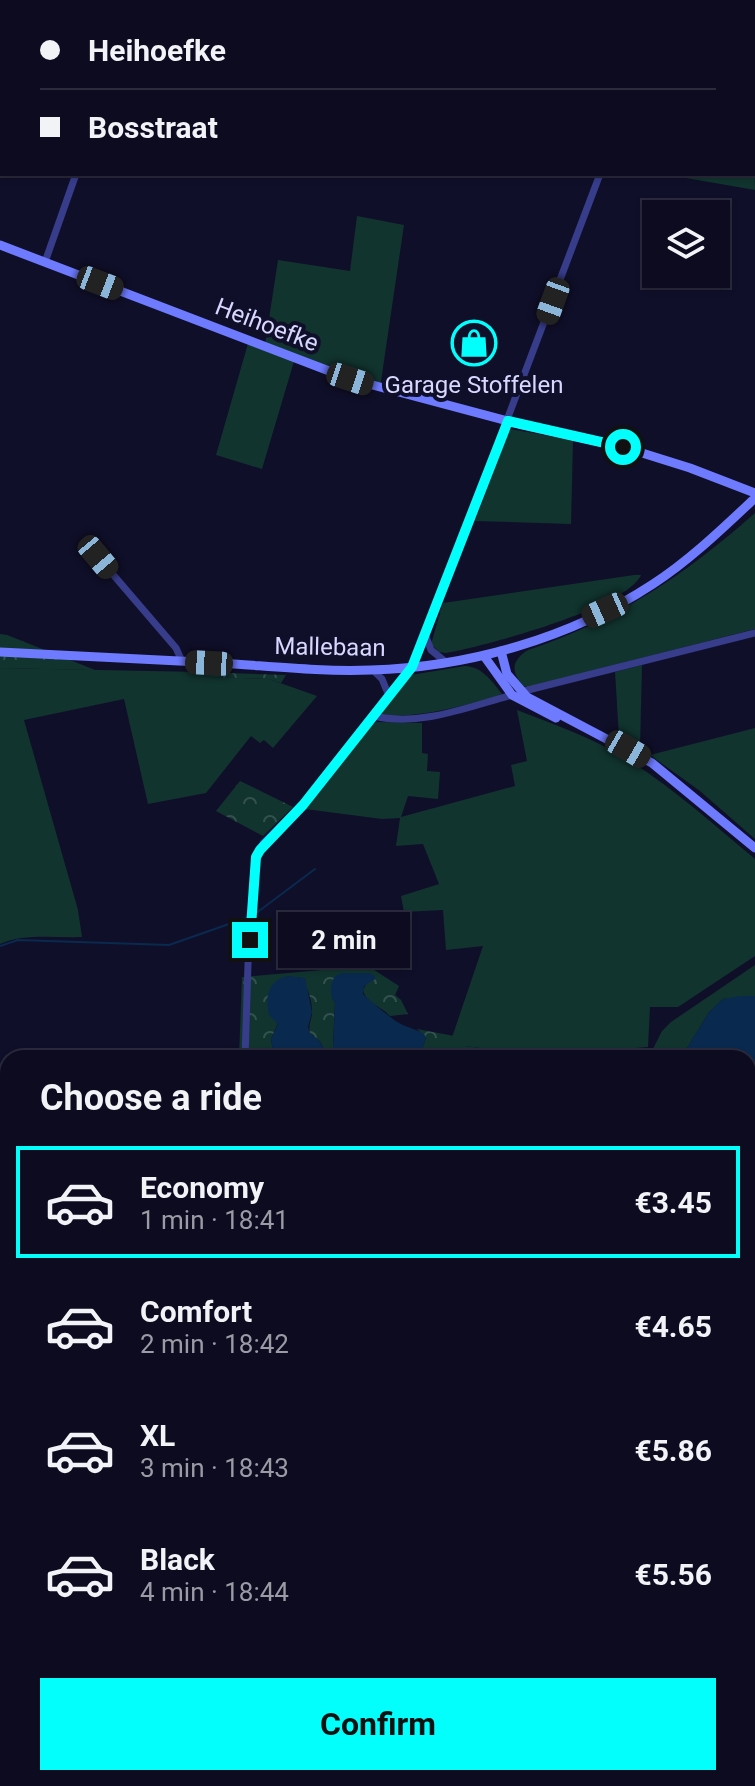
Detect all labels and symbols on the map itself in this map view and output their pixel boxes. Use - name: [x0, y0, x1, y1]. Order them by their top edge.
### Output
- car: [73, 263, 127, 303]
- car: [534, 274, 572, 328]
- street label: Heihoefke: [211, 293, 323, 357]
- shop icon: Garage Stoffelen: [450, 319, 498, 367]
- car: [323, 360, 377, 398]
- place label: Garage Stoffelen: [385, 371, 563, 399]
- route start: [605, 429, 641, 465]
- car: [73, 531, 123, 583]
- car: [578, 589, 632, 631]
- street label: Mallebaan: [274, 632, 386, 662]
- car: [184, 650, 234, 676]
- car: [601, 727, 655, 771]
- callout: 2 min: [278, 912, 410, 968]
- route end: [232, 922, 268, 958]

